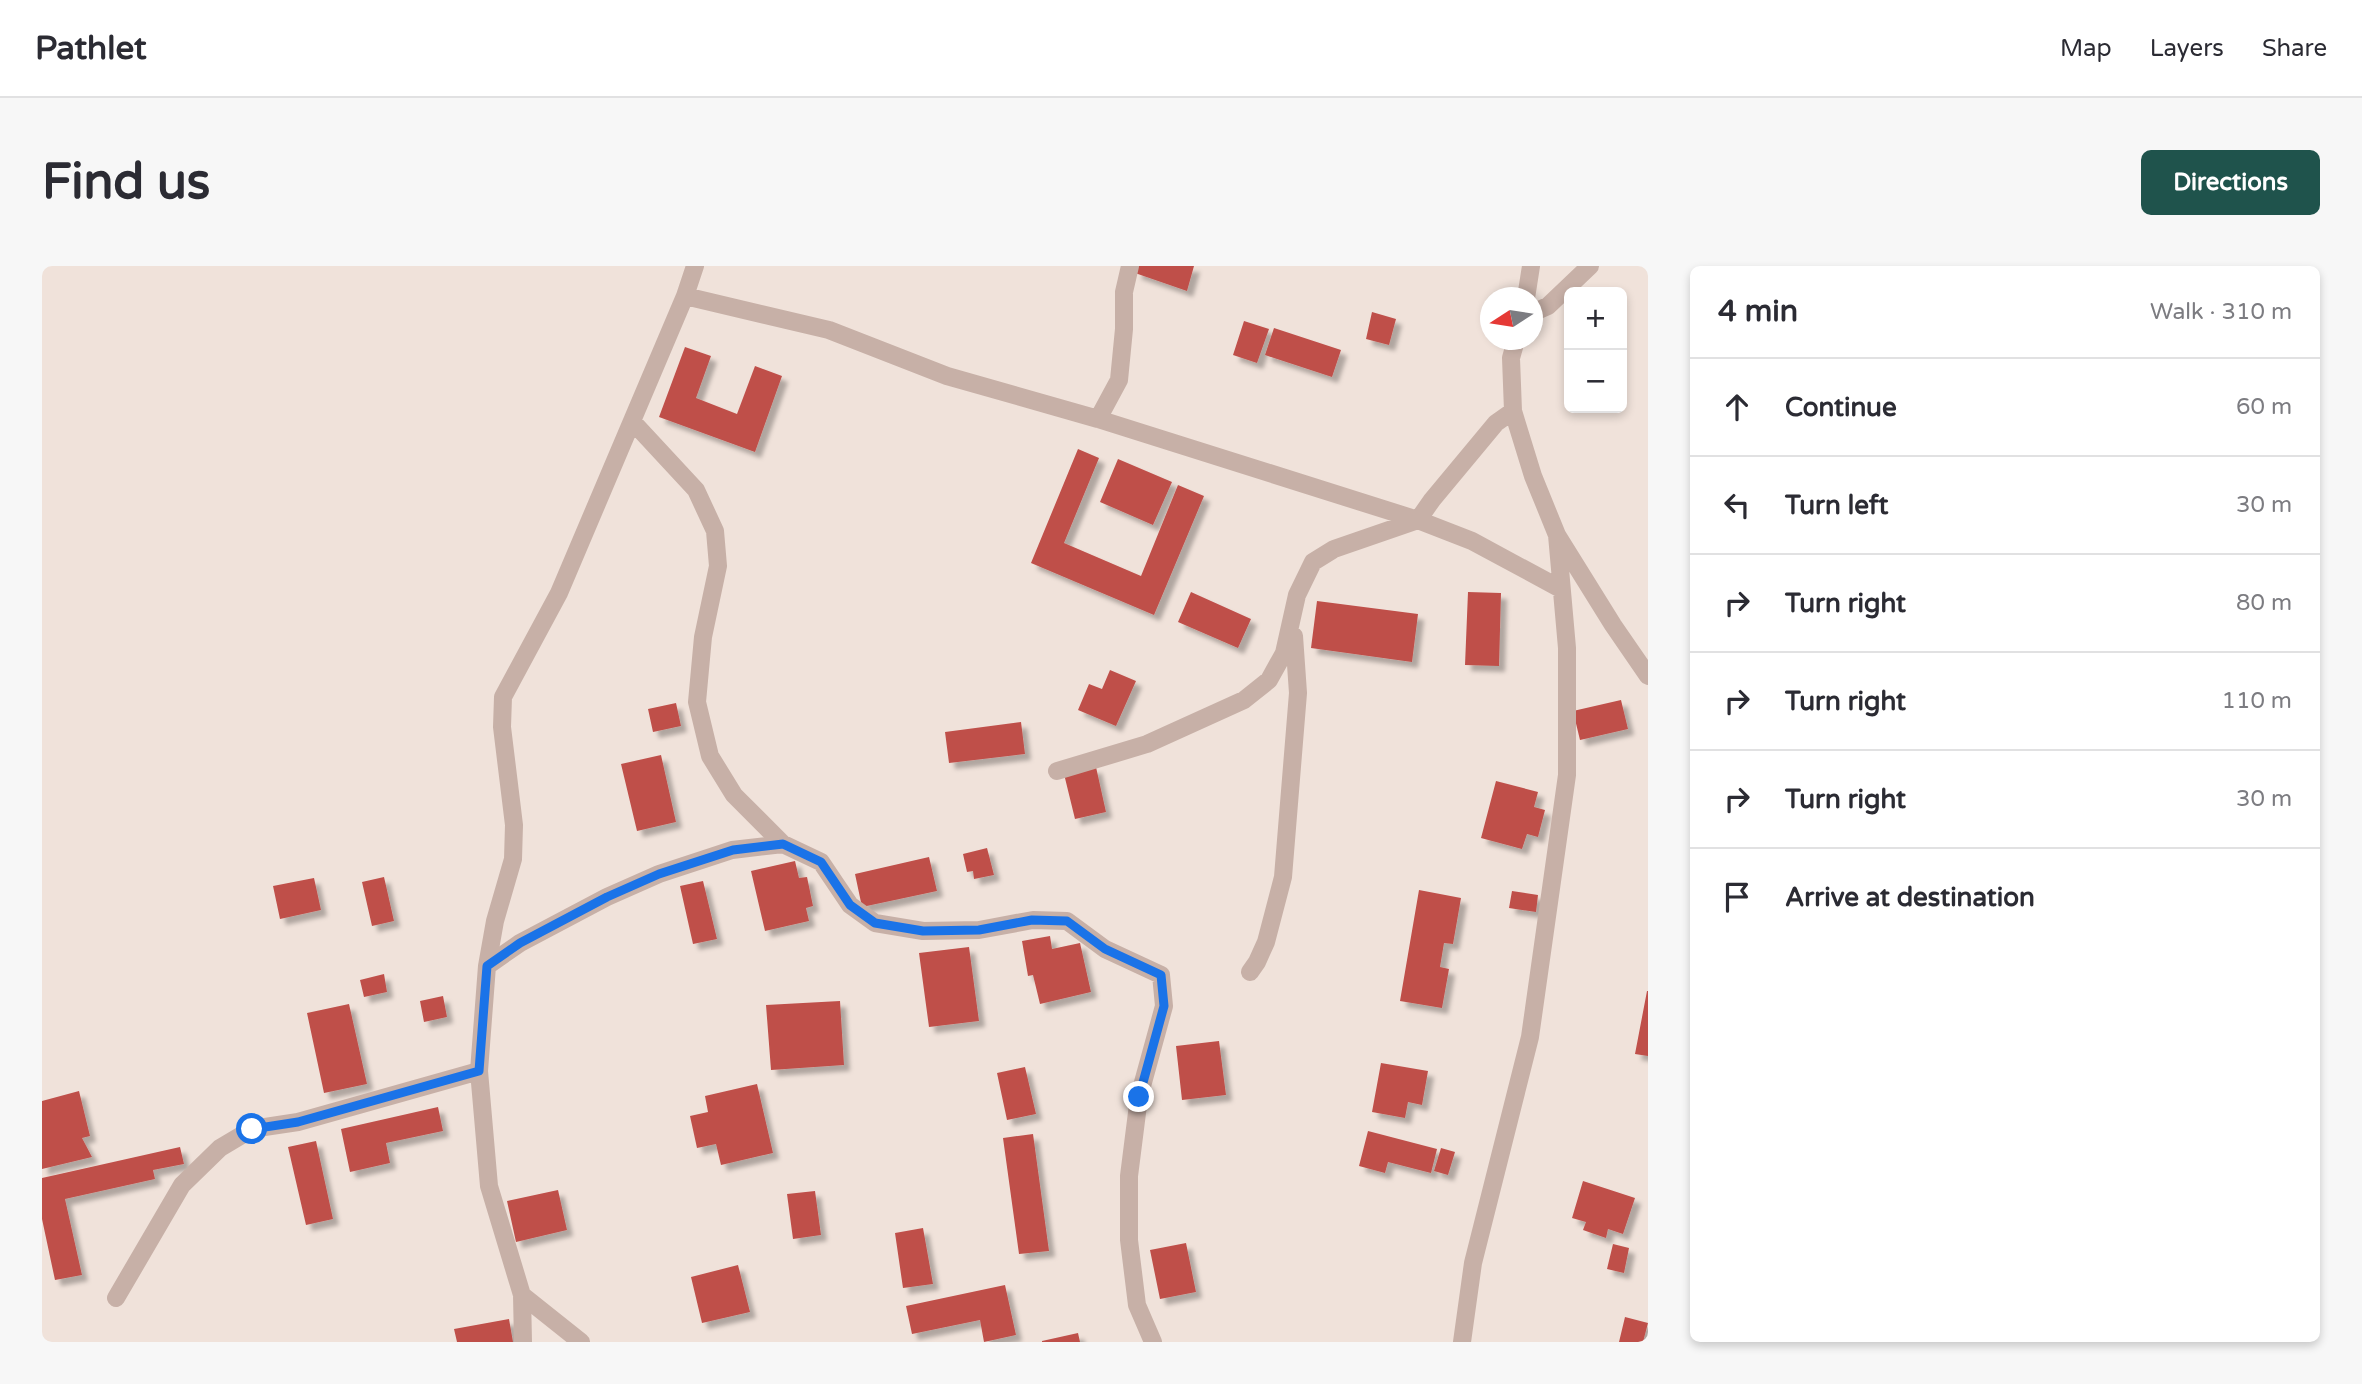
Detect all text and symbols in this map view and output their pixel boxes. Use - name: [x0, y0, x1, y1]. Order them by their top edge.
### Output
- text: Pathlet: [35, 29, 147, 68]
- text: Map: [2060, 34, 2112, 63]
- text: Layers: [2150, 34, 2224, 63]
- text: Share: [2262, 34, 2327, 63]
- button: Directions: [2141, 150, 2320, 215]
- text: Find us: [42, 153, 210, 212]
- north arrow: [1480, 287, 1543, 350]
- map controls: [1564, 287, 1627, 413]
- button: +: [1564, 287, 1627, 350]
- text: 4 min: [1718, 293, 1798, 330]
- text: Walk · 310 m: [2150, 298, 2292, 326]
- button: −: [1564, 350, 1627, 413]
- icon: ahead: [1718, 388, 1756, 426]
- text: Continue: [1785, 392, 1897, 423]
- text: 60 m: [2236, 393, 2292, 421]
- icon: left: [1718, 486, 1756, 524]
- text: Turn left: [1785, 490, 1888, 521]
- text: 30 m: [2236, 491, 2292, 519]
- icon: right: [1718, 584, 1756, 622]
- text: Turn right: [1785, 588, 1906, 619]
- text: 80 m: [2236, 589, 2292, 617]
- icon: right: [1718, 682, 1756, 720]
- text: Turn right: [1785, 686, 1906, 717]
- text: 110 m: [2222, 687, 2292, 715]
- icon: right: [1718, 780, 1756, 818]
- text: Turn right: [1785, 784, 1906, 815]
- text: 30 m: [2236, 785, 2292, 813]
- icon: arrive: [1718, 878, 1756, 916]
- text: Arrive at destination: [1785, 882, 2035, 913]
- route end: [1123, 1081, 1154, 1112]
- route start: [236, 1113, 267, 1144]

